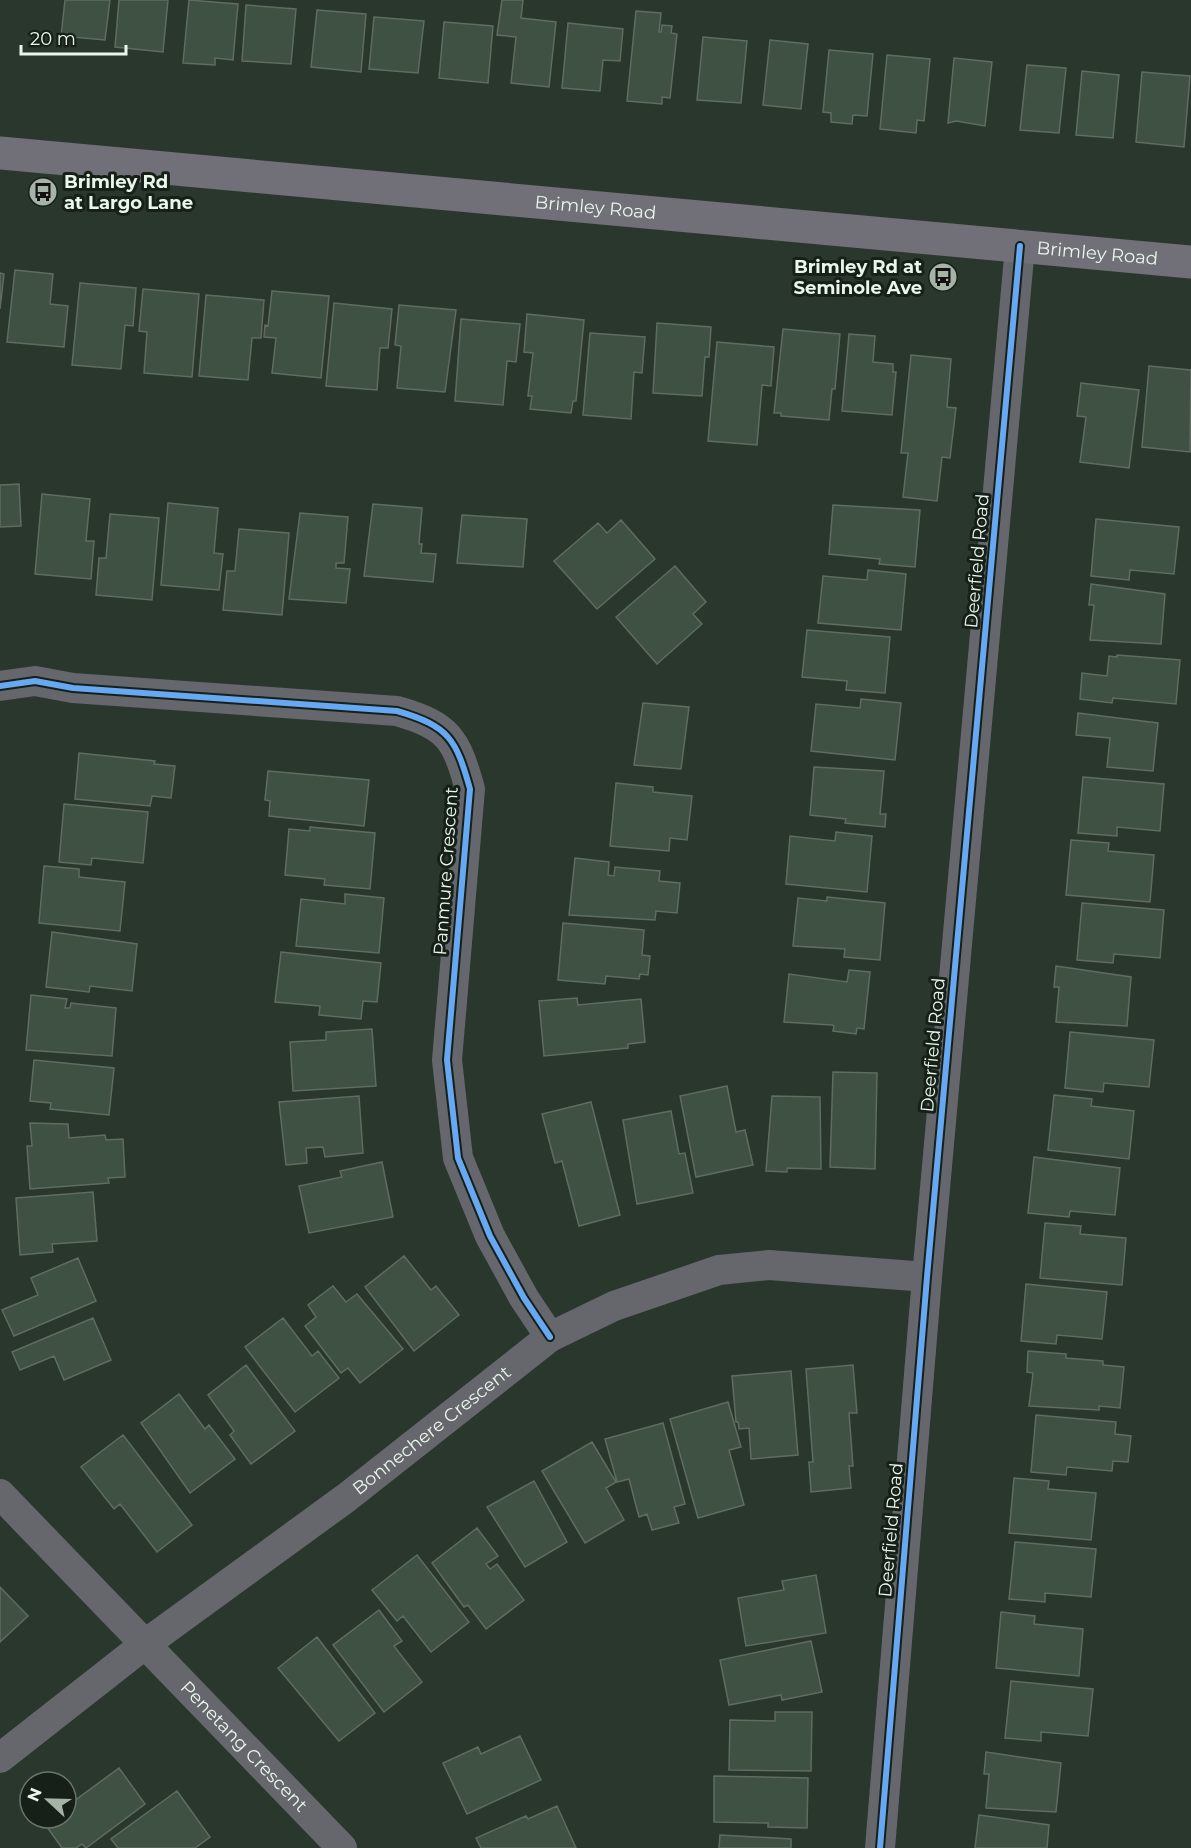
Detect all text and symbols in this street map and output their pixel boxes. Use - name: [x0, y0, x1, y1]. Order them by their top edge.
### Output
- scale bar: [21, 18, 126, 56]
- text: 20 m: [30, 28, 76, 50]
- place label: Brimley Rd at Largo Lane: [64, 171, 193, 214]
- bus stop icon: Brimley Rd at Largo Lane: [27, 176, 59, 208]
- street label: Brimley Road: [534, 191, 657, 224]
- street label: Brimley Road: [1036, 237, 1159, 270]
- place label: Brimley Rd at Seminole Ave: [794, 256, 922, 299]
- bus stop icon: Brimley Rd at Seminole Ave: [927, 261, 959, 293]
- street label: Deerfield Road: [960, 493, 994, 629]
- street label: Panmure Crescent: [429, 786, 463, 956]
- street label: Deerfield Road: [916, 977, 950, 1113]
- street label: Bonnechere Crescent: [348, 1361, 515, 1500]
- street label: Deerfield Road: [874, 1462, 908, 1598]
- street label: Penetang Crescent: [176, 1677, 312, 1816]
- north arrow: [18, 1770, 78, 1830]
- text: N: [23, 1785, 46, 1804]

